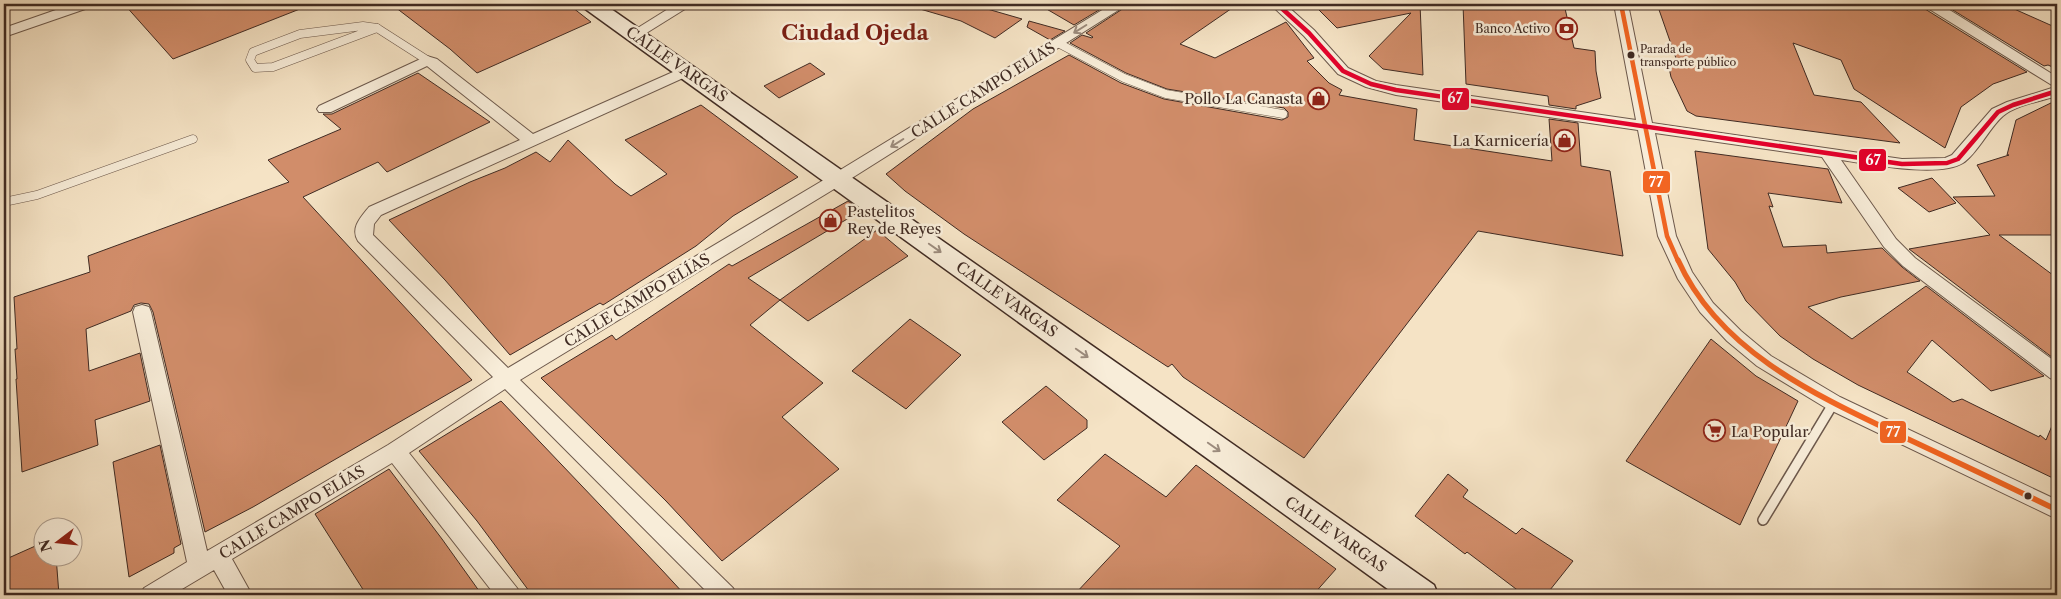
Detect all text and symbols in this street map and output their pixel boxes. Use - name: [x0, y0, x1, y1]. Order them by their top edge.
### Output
- bank icon: Banco Activo: [1554, 16, 1578, 40]
- district label: Ciudad Ojeda: [781, 20, 929, 45]
- place label: Banco Activo: [1475, 21, 1550, 36]
- street label: CALLE VARGAS: [623, 22, 731, 106]
- one-way arrow: [1073, 25, 1087, 35]
- street label: CALLE CAMPO ELÍAS: [907, 38, 1059, 142]
- place label: Parada de transporte público: [1640, 42, 1737, 69]
- marker: Parada de transporte público: [1626, 50, 1636, 60]
- shop icon: Pollo La Canasta: [1307, 86, 1331, 110]
- line badge: 67: [1441, 87, 1470, 111]
- place label: Pollo La Canasta: [1184, 89, 1303, 108]
- text: 67: [1447, 89, 1463, 107]
- shop icon: La Karnicería: [1553, 128, 1577, 152]
- place label: La Karnicería: [1453, 131, 1549, 150]
- one-way arrow: [891, 138, 905, 148]
- line badge: 67: [1858, 148, 1887, 172]
- text: 67: [1865, 151, 1881, 169]
- line badge: 77: [1642, 170, 1671, 194]
- text: 77: [1649, 173, 1664, 191]
- place label: Pastelitos Rey de Reyes: [847, 202, 941, 238]
- shop icon: Pastelitos Rey de Reyes: [819, 208, 843, 232]
- one-way arrow: [928, 243, 942, 253]
- street label: CALLE CAMPO ELÍAS: [561, 249, 713, 351]
- street label: CALLE VARGAS: [953, 257, 1061, 341]
- one-way arrow: [1074, 348, 1088, 358]
- supermarket icon: La Popular: [1703, 419, 1727, 443]
- line badge: 77: [1879, 420, 1907, 444]
- place label: La Popular: [1731, 422, 1809, 441]
- text: 77: [1886, 423, 1901, 441]
- one-way arrow: [1207, 442, 1221, 452]
- street label: CALLE CAMPO ELÍAS: [216, 461, 368, 563]
- unlabelled marker: [2023, 491, 2033, 501]
- street label: CALLE VARGAS: [1282, 492, 1390, 576]
- north arrow: [32, 516, 82, 566]
- text: N: [35, 537, 56, 554]

